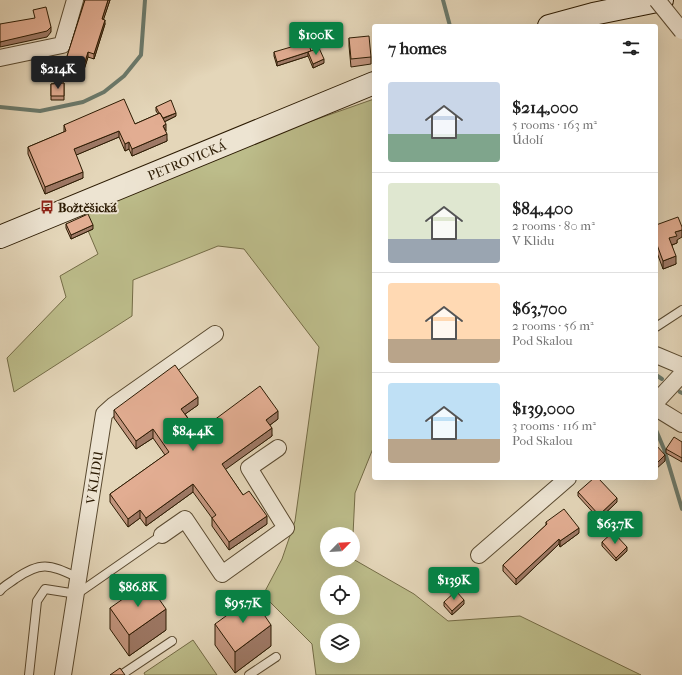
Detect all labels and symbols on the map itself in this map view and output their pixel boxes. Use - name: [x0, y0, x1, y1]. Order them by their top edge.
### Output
- pin: $100K: [288, 22, 344, 56]
- pin: $214K: [30, 56, 86, 90]
- street label: PETROVICKÁ: [145, 137, 229, 183]
- bus stop icon: Božtěšická: [39, 199, 55, 215]
- place label: Božtěšická: [58, 200, 118, 215]
- pin: $84.4K: [160, 418, 226, 452]
- street label: V KLIDU: [83, 450, 106, 506]
- pin: $63.7K: [582, 511, 648, 545]
- north arrow: [320, 527, 360, 567]
- pin: $139K: [426, 567, 482, 601]
- pin: $86.8K: [105, 574, 171, 608]
- pin: $95.7K: [210, 590, 276, 624]

